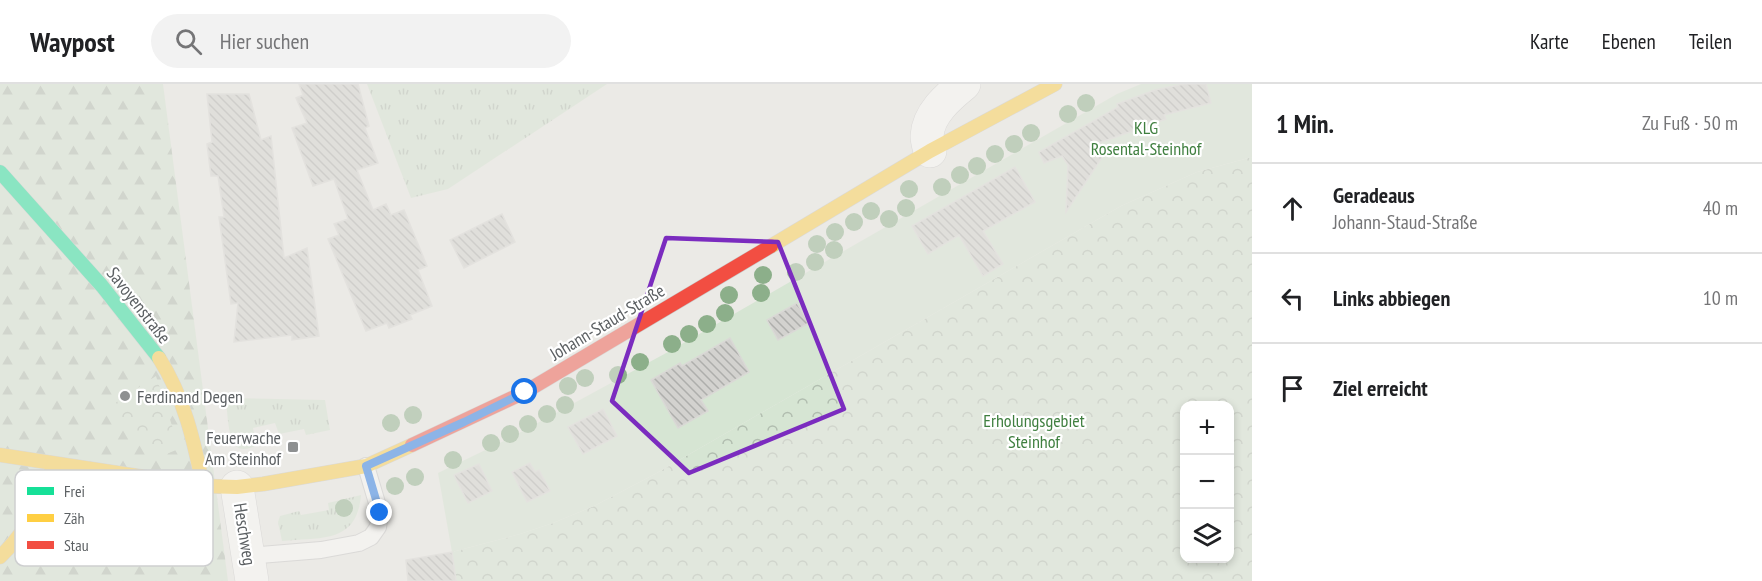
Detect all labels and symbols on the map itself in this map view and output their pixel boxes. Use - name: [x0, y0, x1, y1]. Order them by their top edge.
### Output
- park label: KLG Rosental-Steinhof: [1091, 116, 1203, 160]
- street label: Savoyenstraße: [102, 262, 176, 348]
- street label: Johann-Staud-Straße: [545, 279, 669, 366]
- route start: [511, 378, 537, 404]
- place label: Ferdinand Degen: [137, 385, 243, 408]
- marker: Ferdinand Degen: [118, 389, 132, 403]
- park label: Erholungsgebiet Steinhof: [983, 409, 1085, 453]
- place label: Feuerwache Am Steinhof: [205, 426, 282, 470]
- marker: Feuerwache Am Steinhof: [286, 440, 300, 454]
- legend: [15, 470, 213, 566]
- text: Frei: [64, 481, 85, 501]
- route end: [366, 499, 392, 525]
- street label: Heschweg: [229, 501, 261, 567]
- text: Zäh: [64, 508, 84, 528]
- text: Stau: [64, 535, 89, 555]

